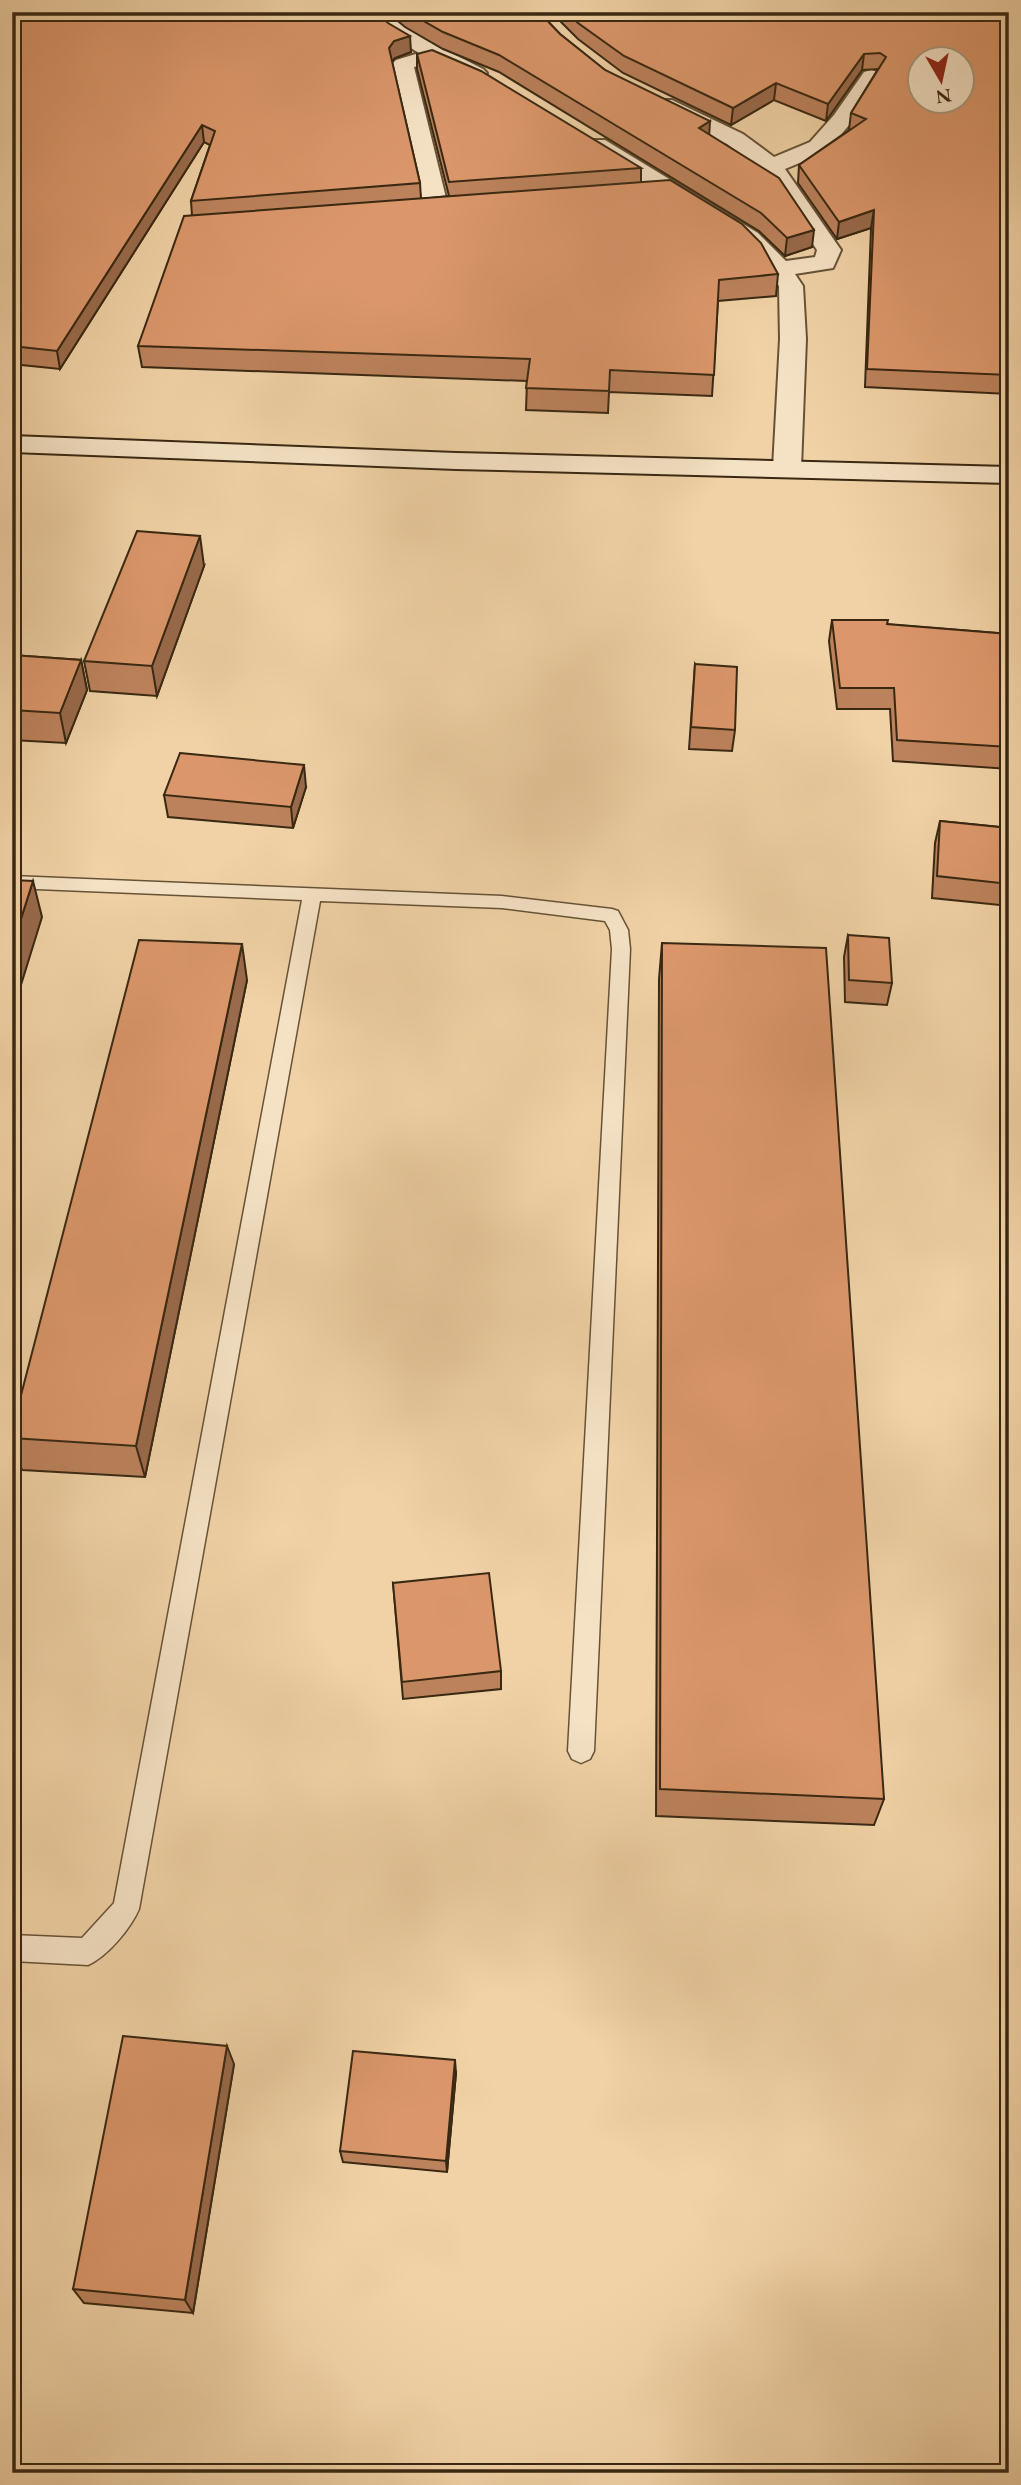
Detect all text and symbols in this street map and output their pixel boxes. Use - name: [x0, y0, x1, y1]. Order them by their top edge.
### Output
- north arrow: [906, 46, 976, 116]
- text: N: [933, 83, 953, 110]

